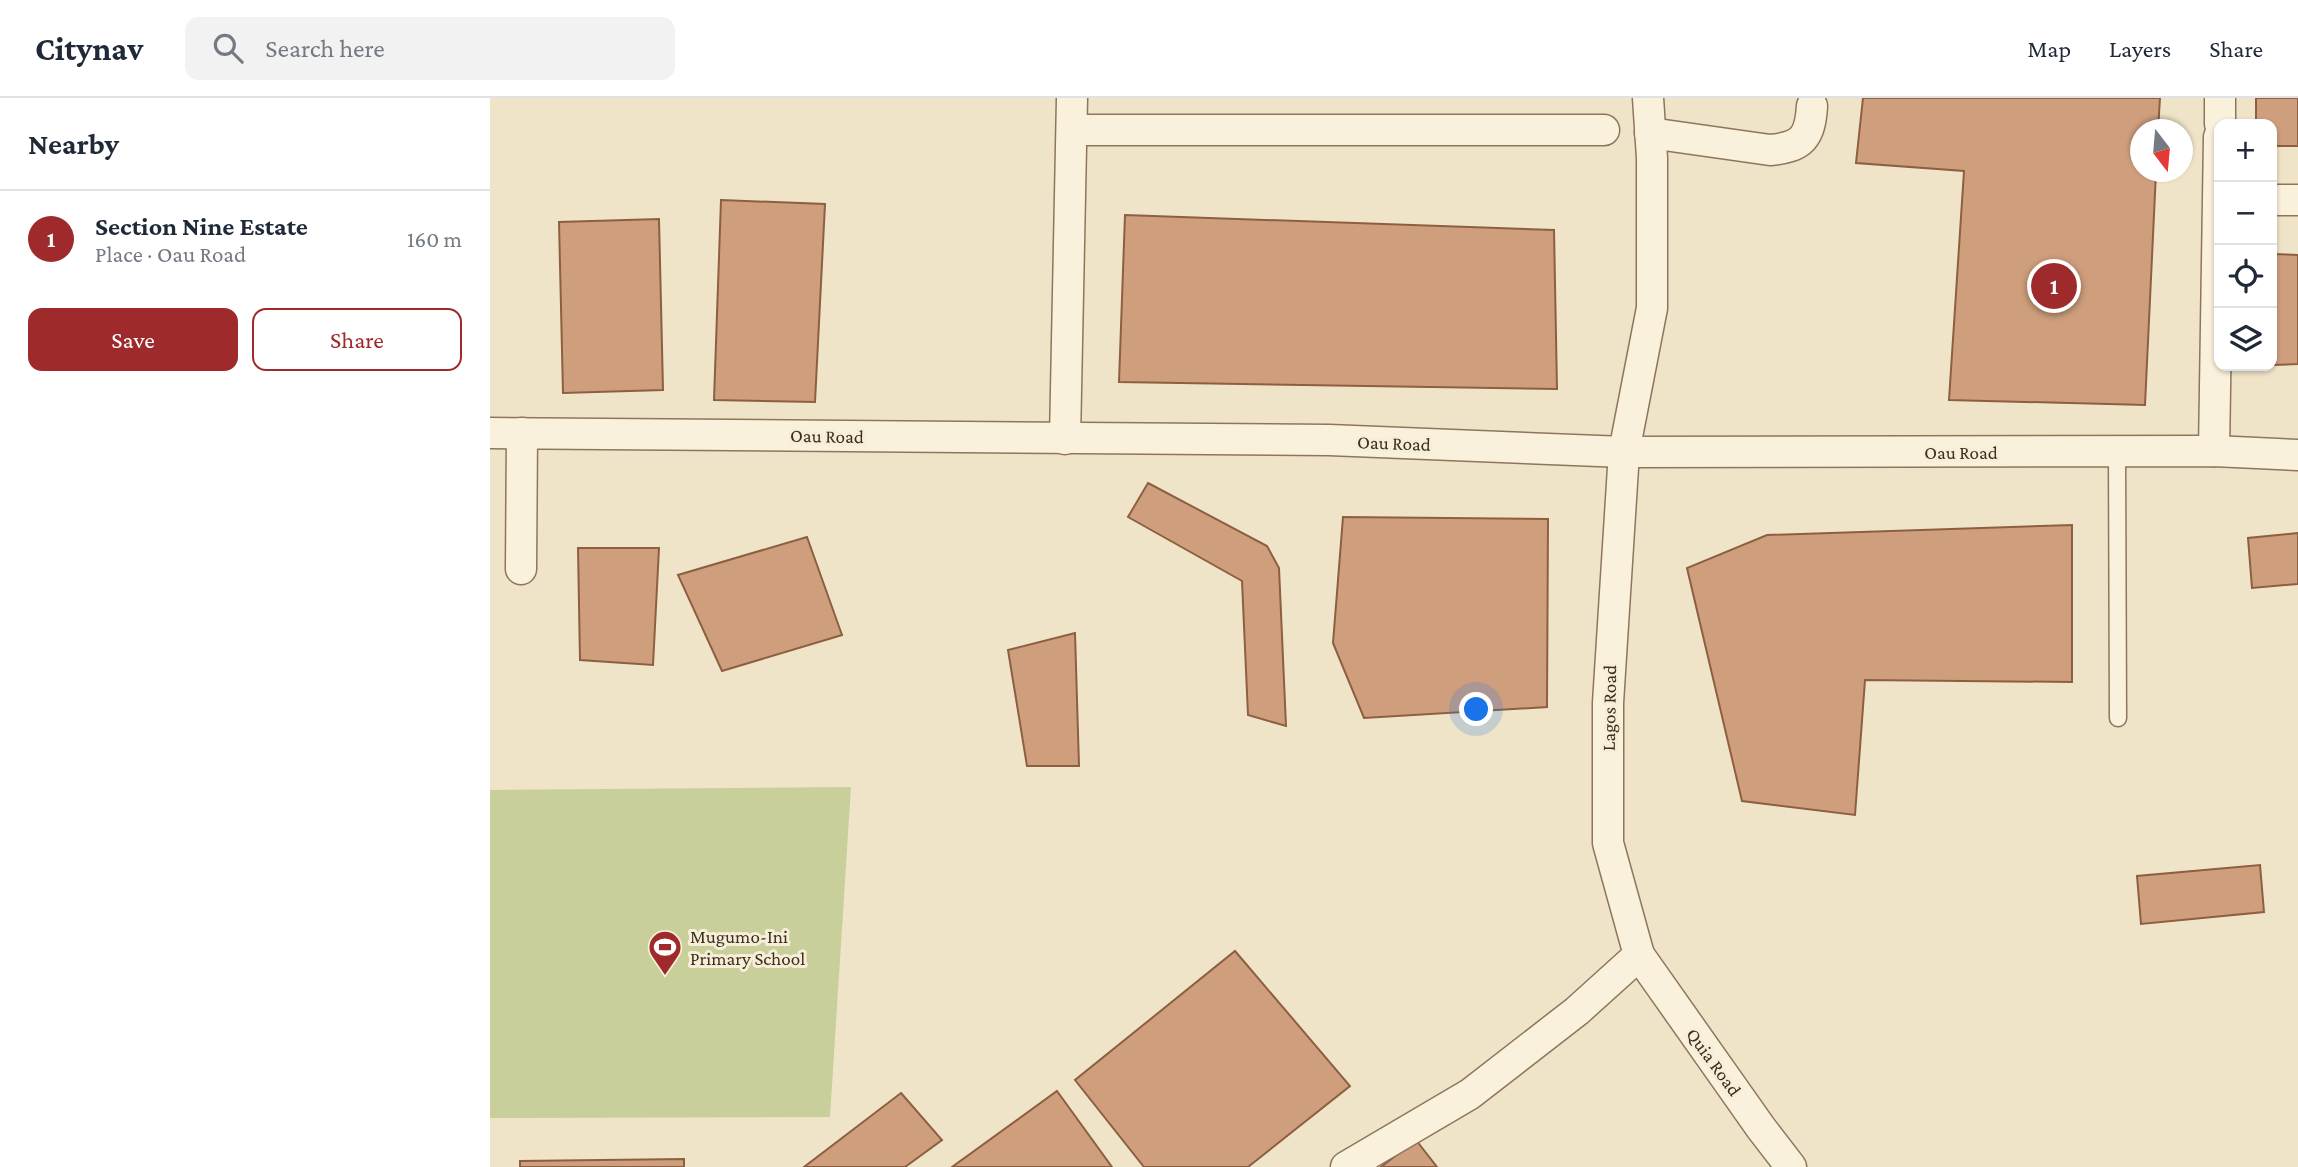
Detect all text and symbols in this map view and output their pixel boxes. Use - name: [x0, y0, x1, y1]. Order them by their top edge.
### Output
- search box: [185, 17, 675, 80]
- icon: search: [209, 29, 247, 67]
- text: Citynav: [35, 30, 143, 67]
- text: Search here: [265, 34, 385, 63]
- text: Map: [2027, 35, 2071, 62]
- text: Layers: [2109, 35, 2171, 62]
- text: Share: [2209, 35, 2263, 62]
- north arrow: [2130, 119, 2193, 182]
- map controls: [2214, 119, 2277, 371]
- button: +: [2214, 119, 2277, 182]
- text: Nearby: [28, 127, 119, 160]
- button: −: [2214, 182, 2277, 245]
- text: Section Nine Estate: [95, 212, 308, 241]
- text: 1: [47, 226, 55, 252]
- text: 160 m: [407, 226, 462, 252]
- text: Place · Oau Road: [95, 241, 246, 267]
- button: locate: [2214, 245, 2277, 308]
- pin: 1: [2031, 260, 2077, 312]
- button: Save: [28, 308, 238, 371]
- button: Share: [252, 308, 462, 371]
- button: layers: [2214, 308, 2277, 371]
- street label: Oau Road: [790, 425, 864, 447]
- street label: Oau Road: [1357, 431, 1431, 455]
- street label: Oau Road: [1924, 442, 1998, 463]
- street label: Lagos Road: [1598, 665, 1620, 751]
- your location: [1459, 692, 1493, 726]
- place label: Mugumo-Ini Primary School: [690, 926, 805, 969]
- sports icon: Mugumo-Ini Primary School: [646, 928, 684, 977]
- street label: Quia Road: [1682, 1024, 1746, 1100]

